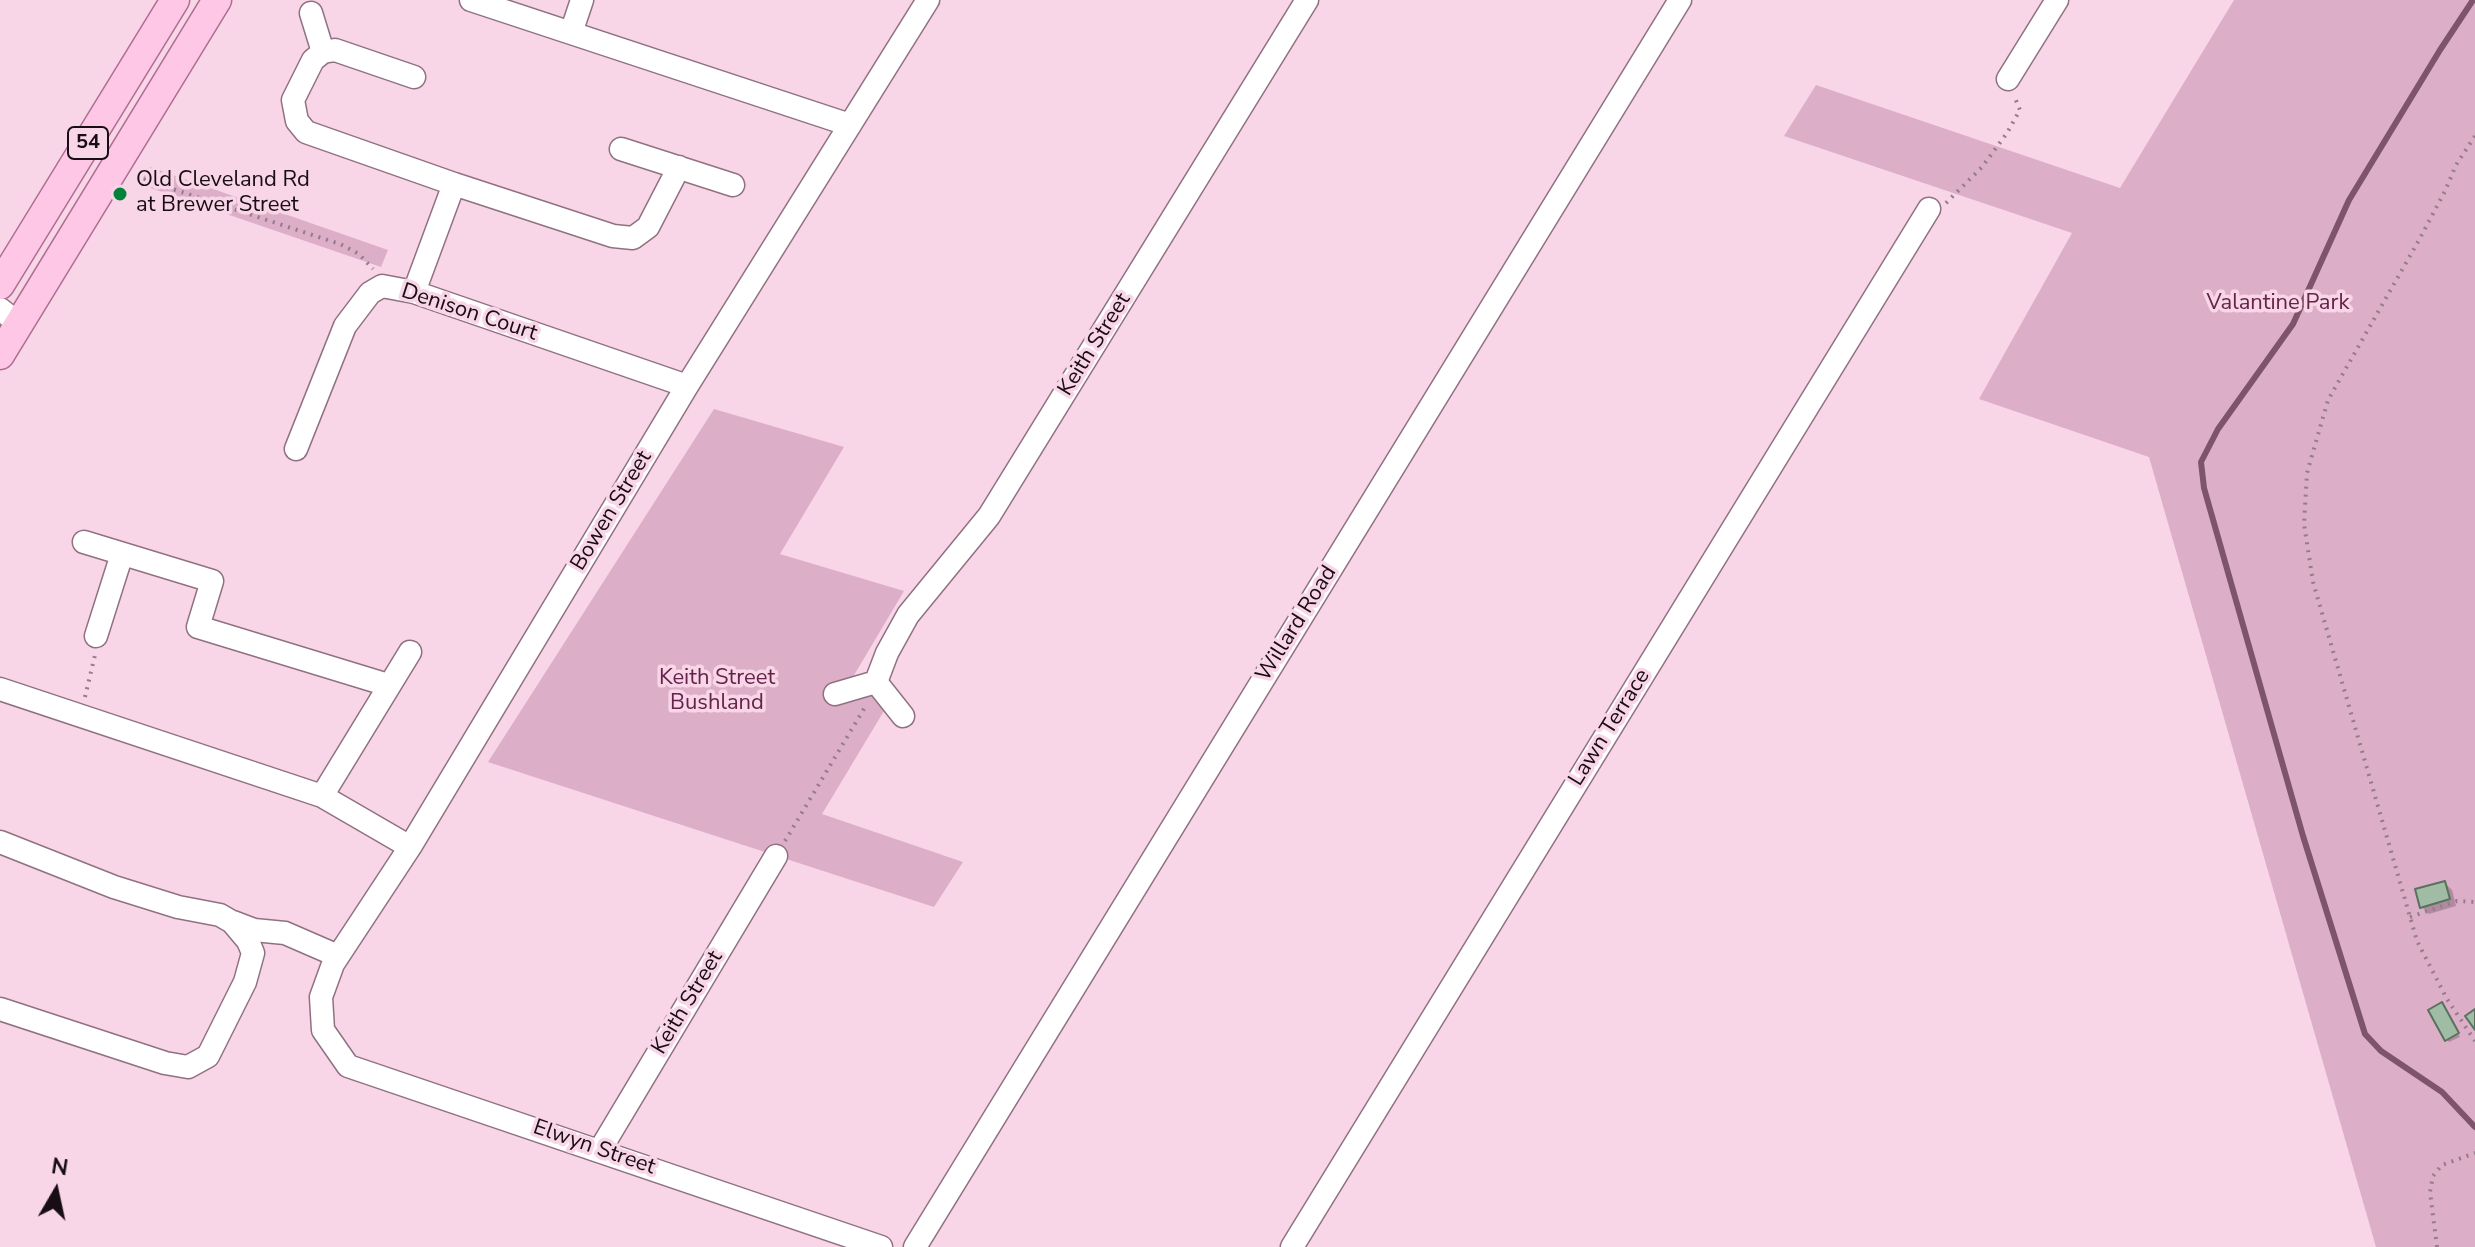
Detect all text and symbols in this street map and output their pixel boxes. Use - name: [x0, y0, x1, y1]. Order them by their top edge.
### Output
- road number: 54: [68, 127, 108, 159]
- place label: Old Cleveland Rd at Brewer Street: [136, 168, 310, 220]
- marker: Old Cleveland Rd at Brewer Street: [111, 185, 129, 203]
- street label: Denison Court: [398, 279, 540, 347]
- street label: Keith Street: [1053, 289, 1137, 401]
- park label: Valantine Park: [2207, 291, 2349, 317]
- street label: Bowen Street: [566, 446, 658, 576]
- street label: Willard Road: [1251, 561, 1343, 687]
- street label: Lawn Terrace: [1564, 665, 1656, 791]
- park label: Keith Street Bushland: [659, 666, 775, 718]
- street label: Keith Street: [647, 946, 729, 1060]
- street label: Elwyn Street: [529, 1115, 659, 1181]
- north arrow: [16, 1151, 96, 1231]
- text: N: [49, 1151, 70, 1183]

